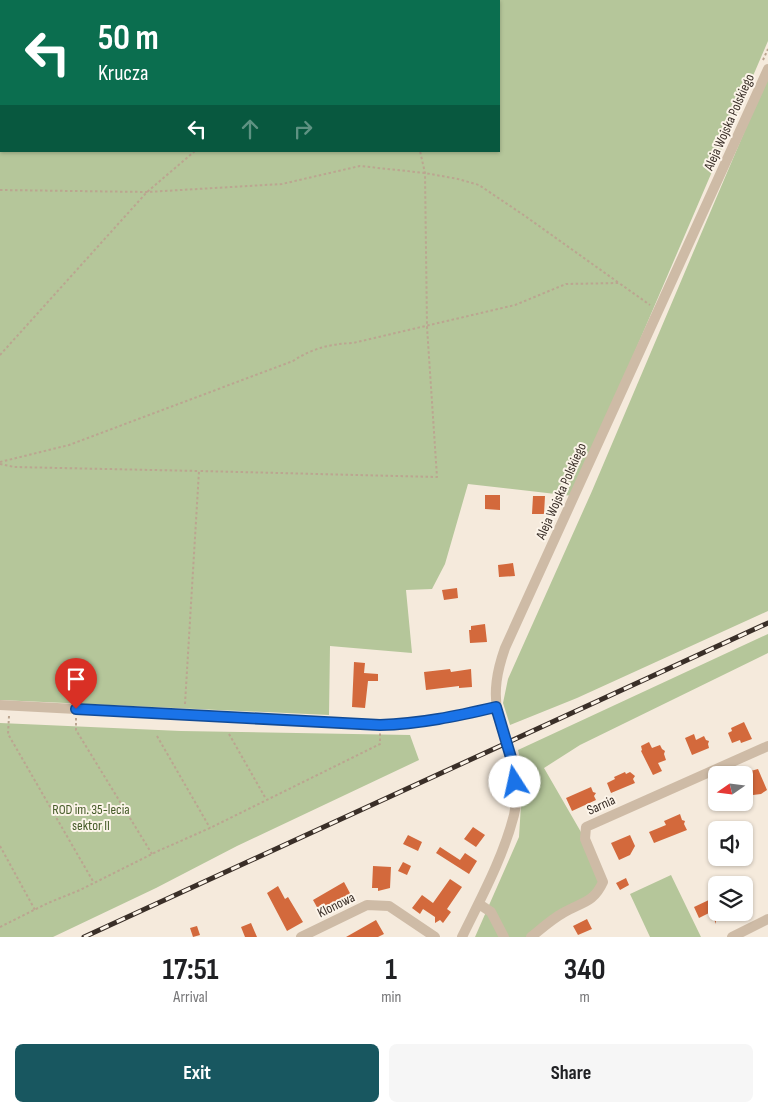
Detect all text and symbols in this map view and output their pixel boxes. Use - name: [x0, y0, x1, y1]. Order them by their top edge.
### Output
- text: 50 m: [98, 17, 159, 60]
- icon: left: [15, 20, 80, 85]
- text: Krucza: [98, 60, 148, 87]
- street label: Aleja Wojska Polskiego: [700, 71, 758, 174]
- icon: left: [183, 115, 211, 143]
- icon: ahead: [236, 115, 264, 143]
- icon: right: [289, 115, 317, 143]
- street label: Aleja Wojska Polskiego: [532, 440, 590, 543]
- pin: [55, 658, 97, 709]
- icon: arrive: [62, 665, 90, 693]
- position arrow: [488, 755, 540, 807]
- north arrow: [708, 766, 752, 811]
- map controls: [708, 766, 753, 921]
- street label: Sarnia: [584, 791, 618, 819]
- park label: ROD im. 35-lecia sektor II: [52, 801, 130, 834]
- button: sound: [708, 821, 753, 866]
- button: layers: [708, 876, 753, 921]
- street label: Klonowa: [314, 889, 358, 921]
- text: 17:51: [163, 952, 219, 988]
- text: 1: [385, 952, 397, 988]
- text: 340: [564, 952, 605, 988]
- text: Arrival: [173, 988, 208, 1007]
- text: min: [381, 988, 401, 1007]
- text: m: [579, 988, 590, 1007]
- button: Exit: [15, 1044, 379, 1102]
- button: Share: [389, 1044, 753, 1102]

